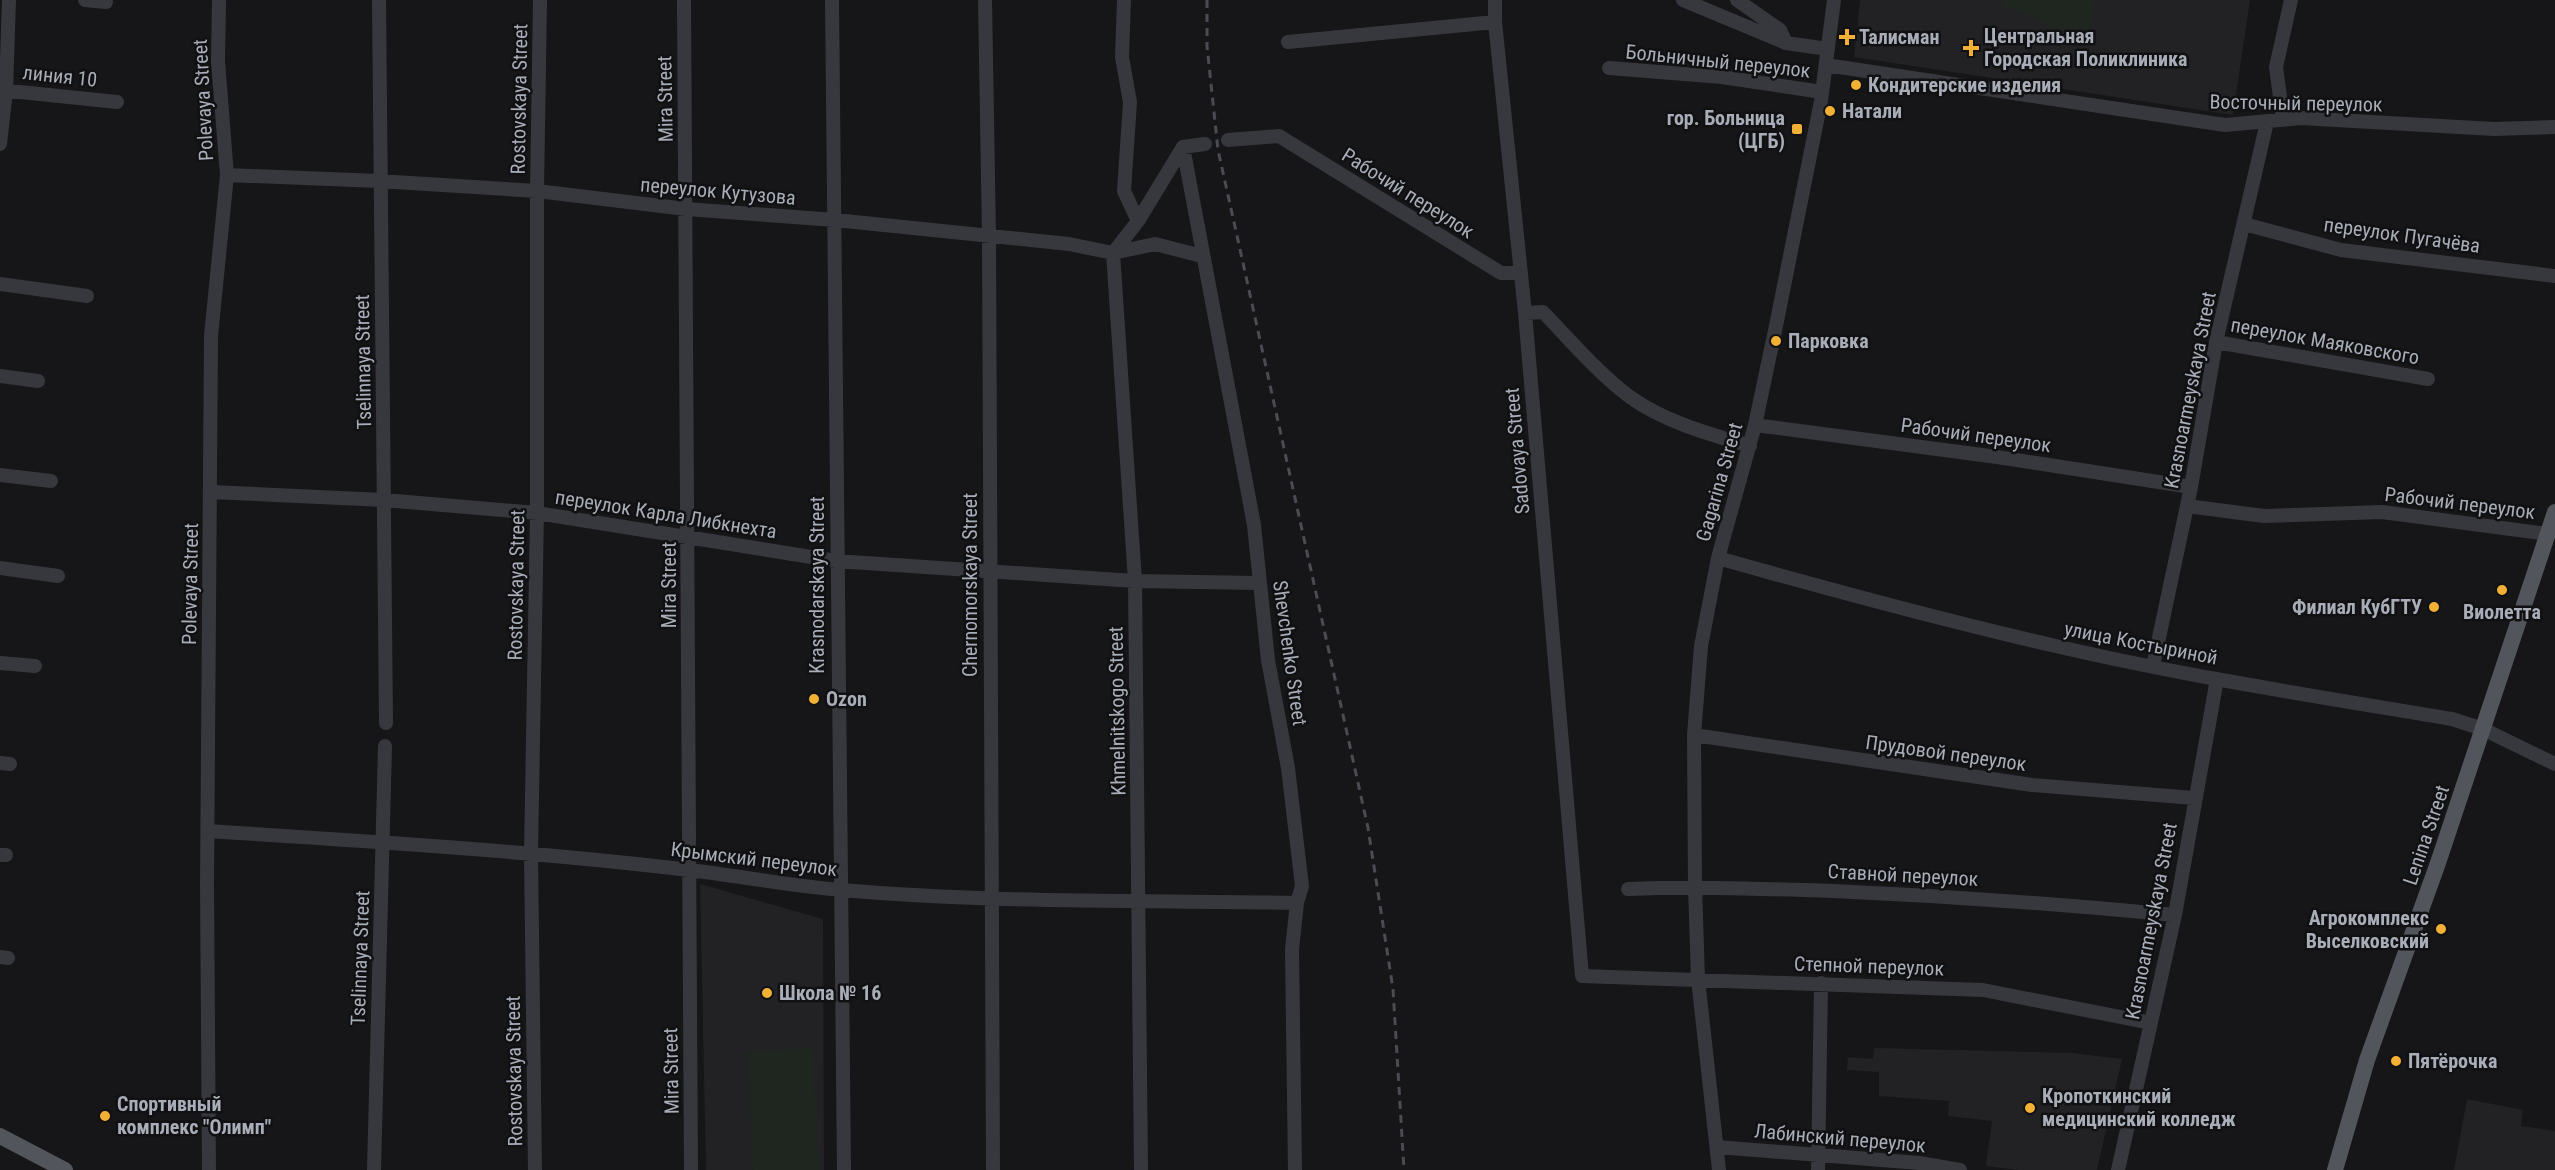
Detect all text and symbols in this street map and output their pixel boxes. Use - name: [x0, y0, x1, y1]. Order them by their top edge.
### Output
- street label: Rostovskaya Street: [506, 23, 532, 175]
- place label: Центральная Городская Поликлиника: [1984, 24, 2188, 71]
- place label: Талисман: [1859, 25, 1940, 49]
- marker: Талисман: [1840, 30, 1854, 44]
- street label: Polevaya Street: [188, 38, 218, 161]
- street label: Больничный переулок: [1624, 39, 1812, 83]
- marker: Центральная Городская Поликлиника: [1962, 39, 1980, 57]
- street label: Mira Street: [652, 55, 678, 142]
- street label: линия 10: [22, 60, 98, 92]
- place label: Кондитерские изделия: [1868, 73, 2061, 97]
- marker: Кондитерские изделия: [1849, 78, 1863, 92]
- street label: Восточный переулок: [2209, 89, 2383, 117]
- place label: Натали: [1842, 99, 1902, 123]
- marker: Натали: [1823, 104, 1837, 118]
- place label: гор. Больница (ЦГБ): [1667, 106, 1785, 153]
- marker: гор. Больница (ЦГБ): [1790, 122, 1804, 136]
- street label: Рабочий переулок: [1337, 143, 1479, 243]
- street label: переулок Кутузова: [639, 172, 797, 210]
- street label: переулок Пугачёва: [2322, 212, 2482, 258]
- street label: Krasnoarmeyskaya Street: [2159, 289, 2221, 491]
- street label: Tselinnaya Street: [350, 294, 376, 430]
- street label: переулок Маяковского: [2229, 313, 2421, 369]
- place label: Парковка: [1788, 329, 1869, 353]
- marker: Парковка: [1769, 334, 1783, 348]
- street label: Sadovaya Street: [1500, 387, 1534, 515]
- street label: Рабочий переулок: [1899, 413, 2053, 457]
- street label: Gagarina Street: [1691, 420, 1747, 544]
- street label: Рабочий переулок: [2383, 482, 2537, 524]
- street label: переулок Карла Либкнехта: [554, 485, 778, 543]
- street label: Chernomorskaya Street: [958, 493, 982, 677]
- street label: Krasnodarskaya Street: [805, 496, 829, 674]
- street label: Rostovskaya Street: [503, 509, 529, 661]
- street label: Polevaya Street: [177, 523, 203, 645]
- street label: Mira Street: [657, 542, 681, 628]
- street label: Shevchenko Street: [1268, 579, 1312, 727]
- marker: Виолетта: [2495, 583, 2509, 597]
- place label: Филиал КубГТУ: [2292, 595, 2422, 619]
- marker: Филиал КубГТУ: [2427, 600, 2441, 614]
- place label: Виолетта: [2463, 600, 2541, 624]
- street label: улица Костыриной: [2062, 616, 2220, 670]
- street label: Khmelnitskogo Street: [1104, 626, 1130, 796]
- place label: Ozon: [826, 687, 867, 711]
- marker: Ozon: [807, 692, 821, 706]
- street label: Прудовой переулок: [1864, 730, 2028, 776]
- street label: Lenina Street: [2398, 782, 2454, 888]
- street label: Krasnoarmeyskaya Street: [2120, 820, 2182, 1022]
- street label: Крымский переулок: [669, 837, 839, 881]
- street label: Ставной переулок: [1827, 859, 1979, 891]
- street label: Tselinnaya Street: [346, 890, 374, 1026]
- place label: Агрокомплекс Выселковский: [2306, 906, 2429, 953]
- marker: Агрокомплекс Выселковский: [2434, 922, 2448, 936]
- street label: Степной переулок: [1794, 951, 1945, 981]
- place label: Школа № 16: [779, 981, 881, 1005]
- marker: Школа № 16: [760, 986, 774, 1000]
- street label: Rostovskaya Street: [501, 995, 527, 1147]
- street label: Mira Street: [658, 1027, 684, 1114]
- place label: Пятёрочка: [2408, 1049, 2497, 1073]
- marker: Пятёрочка: [2389, 1054, 2403, 1068]
- place label: Кропоткинский медицинский колледж: [2042, 1084, 2236, 1131]
- place label: Спортивный комплекс "Олимп": [117, 1092, 271, 1139]
- marker: Кропоткинский медицинский колледж: [2023, 1101, 2037, 1115]
- marker: Спортивный комплекс "Олимп": [98, 1109, 112, 1123]
- street label: Лабинский переулок: [1753, 1119, 1927, 1157]

